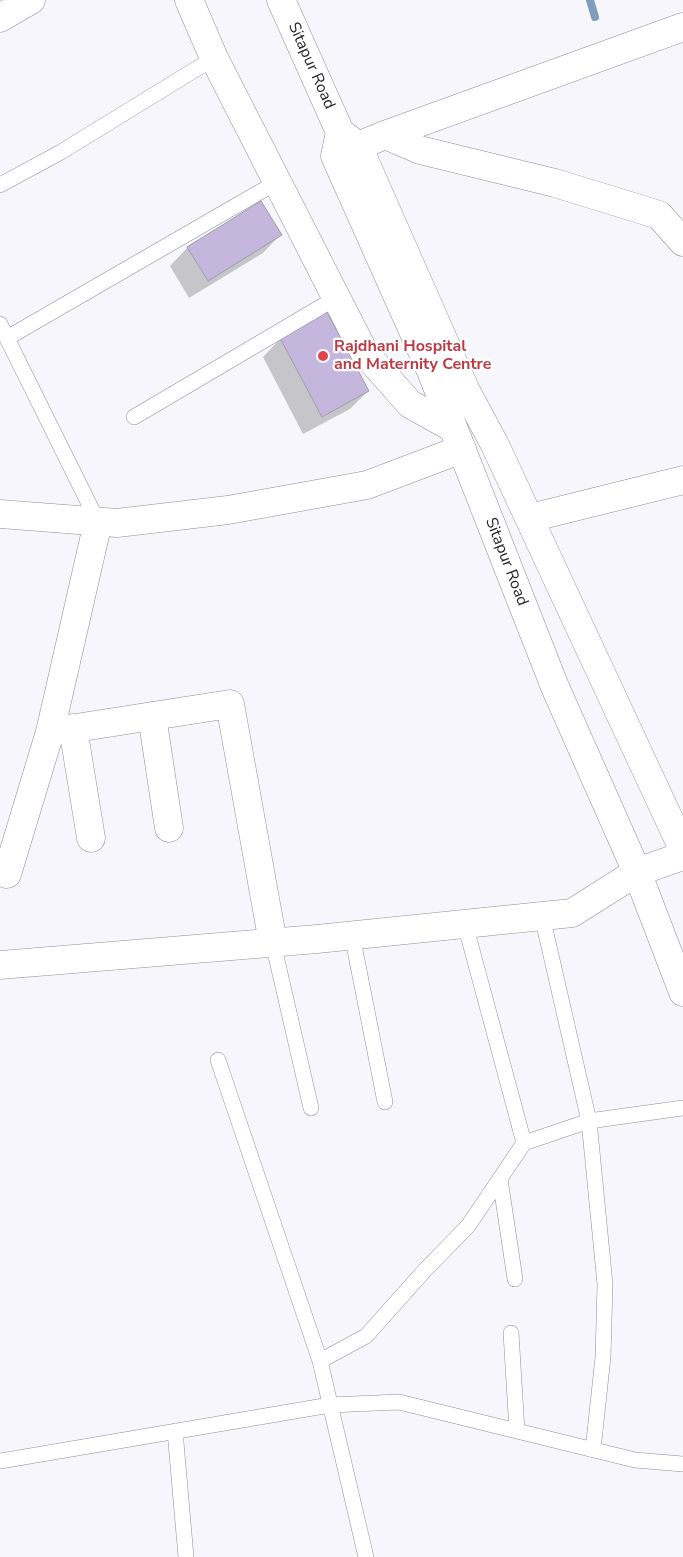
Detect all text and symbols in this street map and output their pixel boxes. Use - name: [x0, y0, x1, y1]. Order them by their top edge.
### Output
- street label: Sitapur Road: [283, 20, 339, 112]
- place label: Rajdhani Hospital and Maternity Centre: [334, 337, 491, 375]
- marker: Rajdhani Hospital and Maternity Centre: [316, 349, 330, 363]
- street label: Sitapur Road: [480, 515, 532, 609]

